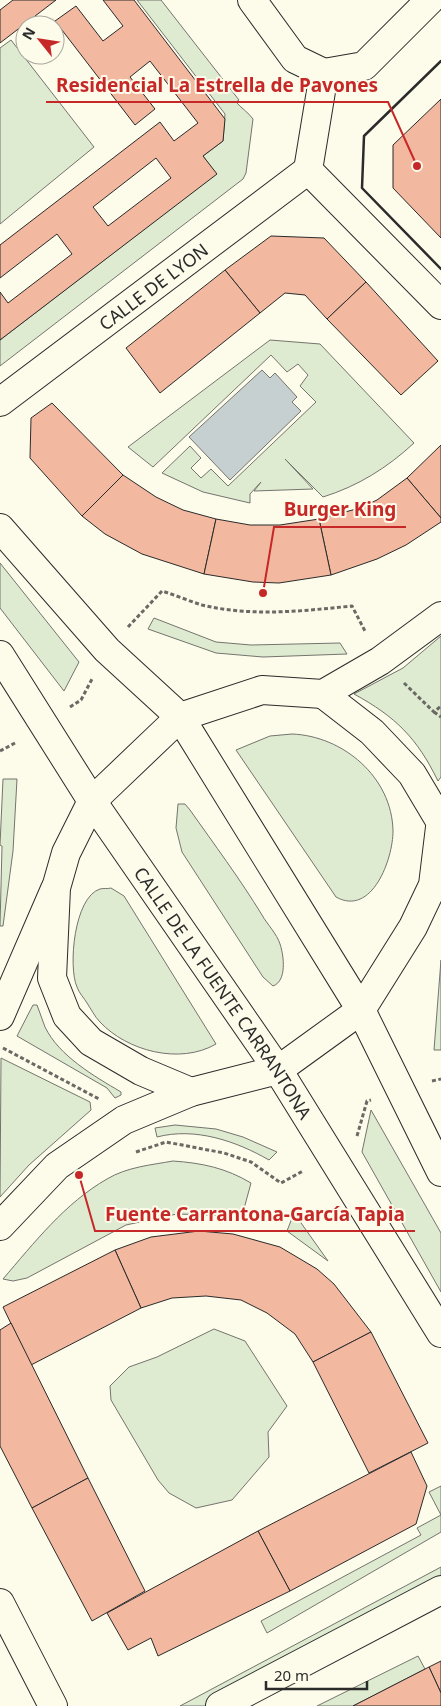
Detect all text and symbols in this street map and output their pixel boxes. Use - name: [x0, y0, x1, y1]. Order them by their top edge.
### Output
- north arrow: [15, 15, 65, 65]
- text: N: [17, 24, 39, 43]
- callout: Residencial La Estrella de Pavones: [46, 68, 388, 102]
- text: Residencial La Estrella de Pavones: [56, 72, 378, 98]
- street label: CALLE DE LYON: [94, 238, 213, 335]
- callout: Burger King: [274, 493, 406, 527]
- text: Burger King: [284, 496, 396, 522]
- street label: CALLE DE LA FUENTE CARRANTONA: [129, 862, 318, 1124]
- callout: Fuente Carrantona-García Tapia: [95, 1197, 415, 1231]
- text: Fuente Carrantona-García Tapia: [105, 1201, 405, 1227]
- scale bar: [266, 1658, 367, 1690]
- text: 20 m: [274, 1665, 309, 1685]

